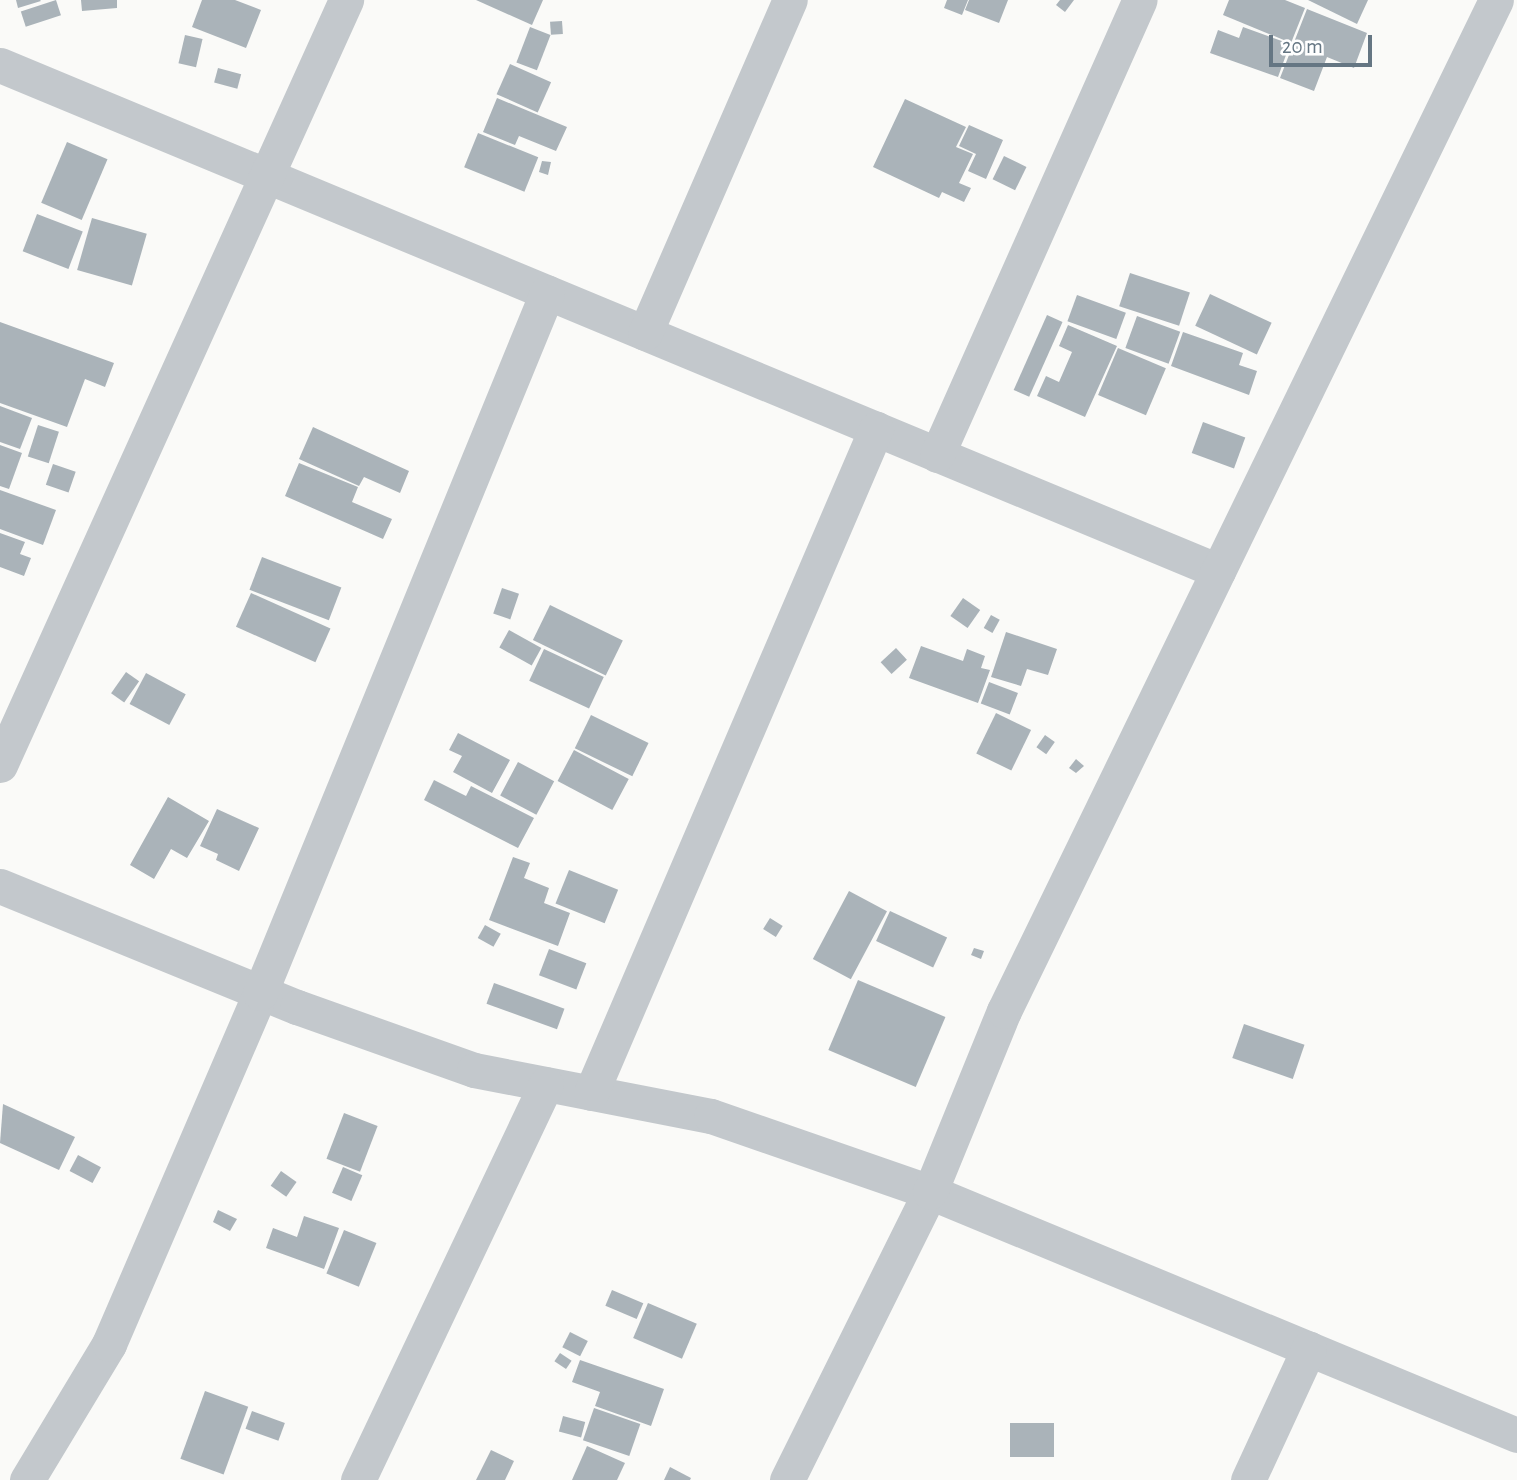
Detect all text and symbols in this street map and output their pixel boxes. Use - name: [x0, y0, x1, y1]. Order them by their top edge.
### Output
- scale bar: [1272, 21, 1375, 65]
- text: 20 m: [1282, 36, 1323, 57]

